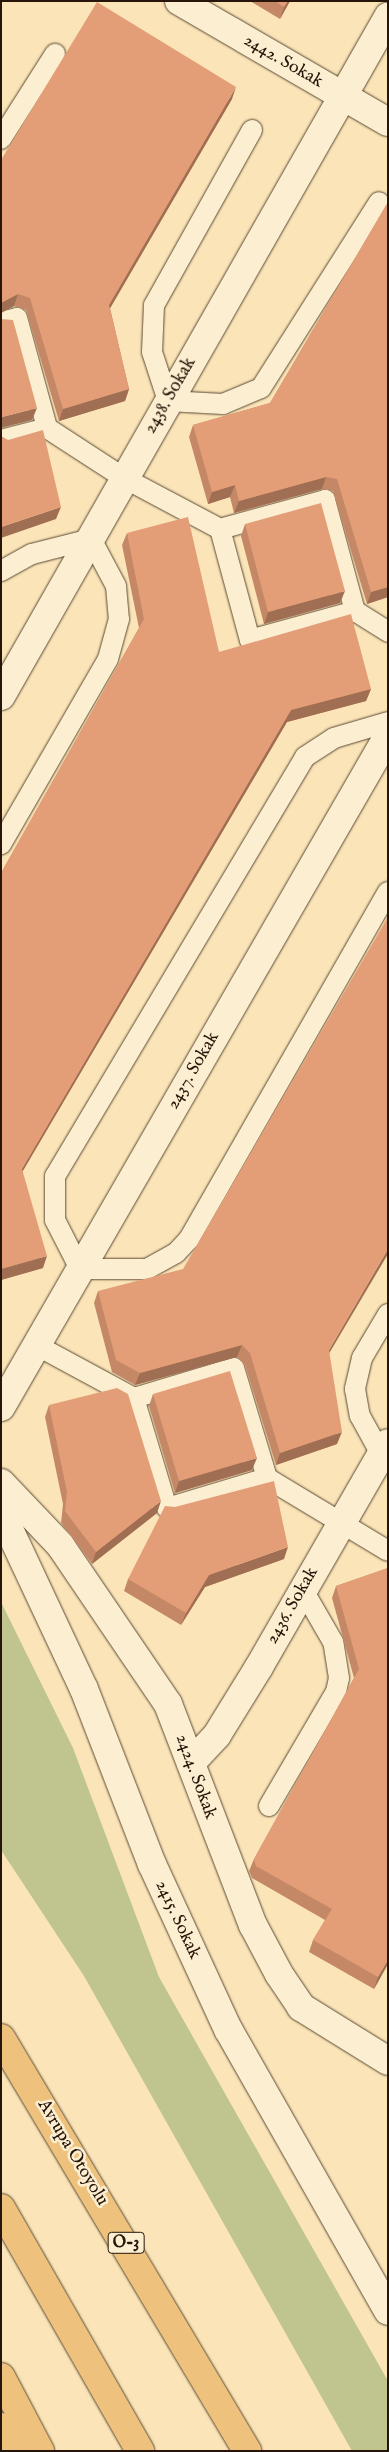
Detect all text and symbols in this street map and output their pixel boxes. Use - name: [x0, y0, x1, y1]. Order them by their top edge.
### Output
- street label: 2442. Sokak: [239, 31, 327, 93]
- street label: 2438. Sokak: [140, 354, 202, 438]
- street label: 2437. Sokak: [163, 1028, 225, 1114]
- street label: 2436. Sokak: [262, 1564, 324, 1648]
- street label: 2424. Sokak: [170, 1732, 220, 1822]
- street label: 2415. Sokak: [149, 1877, 205, 1963]
- street label: Avrupa Otoyolu: [32, 2096, 112, 2210]
- road number: O-3: [107, 2230, 145, 2256]

